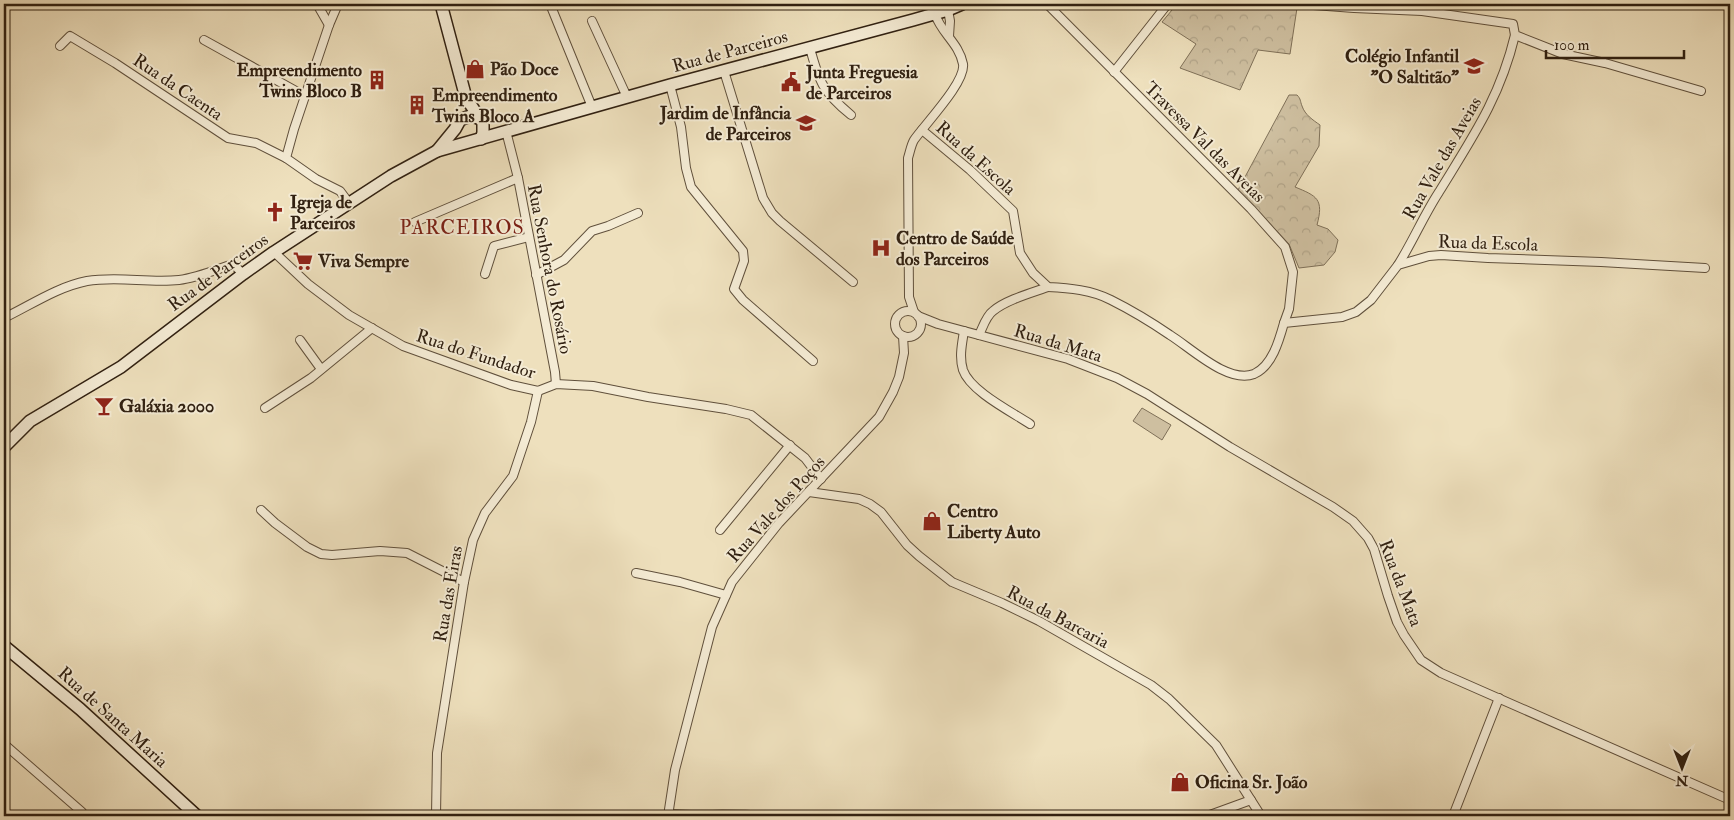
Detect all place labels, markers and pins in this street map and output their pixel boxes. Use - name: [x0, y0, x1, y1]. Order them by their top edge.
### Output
- place label: Colégio Infantil "O Saltitão": [1345, 45, 1459, 89]
- school or university icon: Colégio Infantil "O Saltitão": [1463, 55, 1485, 77]
- shop icon: Pão Doce: [464, 58, 486, 80]
- place label: Pão Doce: [490, 58, 559, 81]
- place label: Empreendimento Twins Bloco B: [236, 59, 362, 103]
- place label: Junta Freguesia de Parceiros: [805, 61, 918, 105]
- building icon: Empreendimento Twins Bloco B: [366, 69, 388, 91]
- public building icon: Junta Freguesia de Parceiros: [780, 71, 802, 93]
- place label: Empreendimento Twins Bloco A: [431, 84, 558, 128]
- building icon: Empreendimento Twins Bloco A: [406, 94, 428, 116]
- place label: Jardim de Infância de Parceiros: [659, 102, 792, 146]
- school or university icon: Jardim de Infância de Parceiros: [795, 112, 817, 134]
- place label: Igreja de Parceiros: [290, 191, 355, 235]
- church icon: Igreja de Parceiros: [264, 201, 286, 223]
- place label: Centro de Saúde dos Parceiros: [896, 227, 1015, 271]
- hospital icon: Centro de Saúde dos Parceiros: [870, 237, 892, 259]
- supermarket icon: Viva Sempre: [292, 250, 314, 272]
- place label: Viva Sempre: [317, 250, 409, 273]
- bar icon: Galáxia 2000: [93, 395, 115, 417]
- place label: Galáxia 2000: [119, 395, 214, 418]
- place label: Centro Liberty Auto: [947, 500, 1041, 544]
- shop icon: Centro Liberty Auto: [921, 510, 943, 532]
- shop icon: Oficina Sr. João: [1169, 771, 1191, 793]
- place label: Oficina Sr. João: [1195, 771, 1308, 794]

